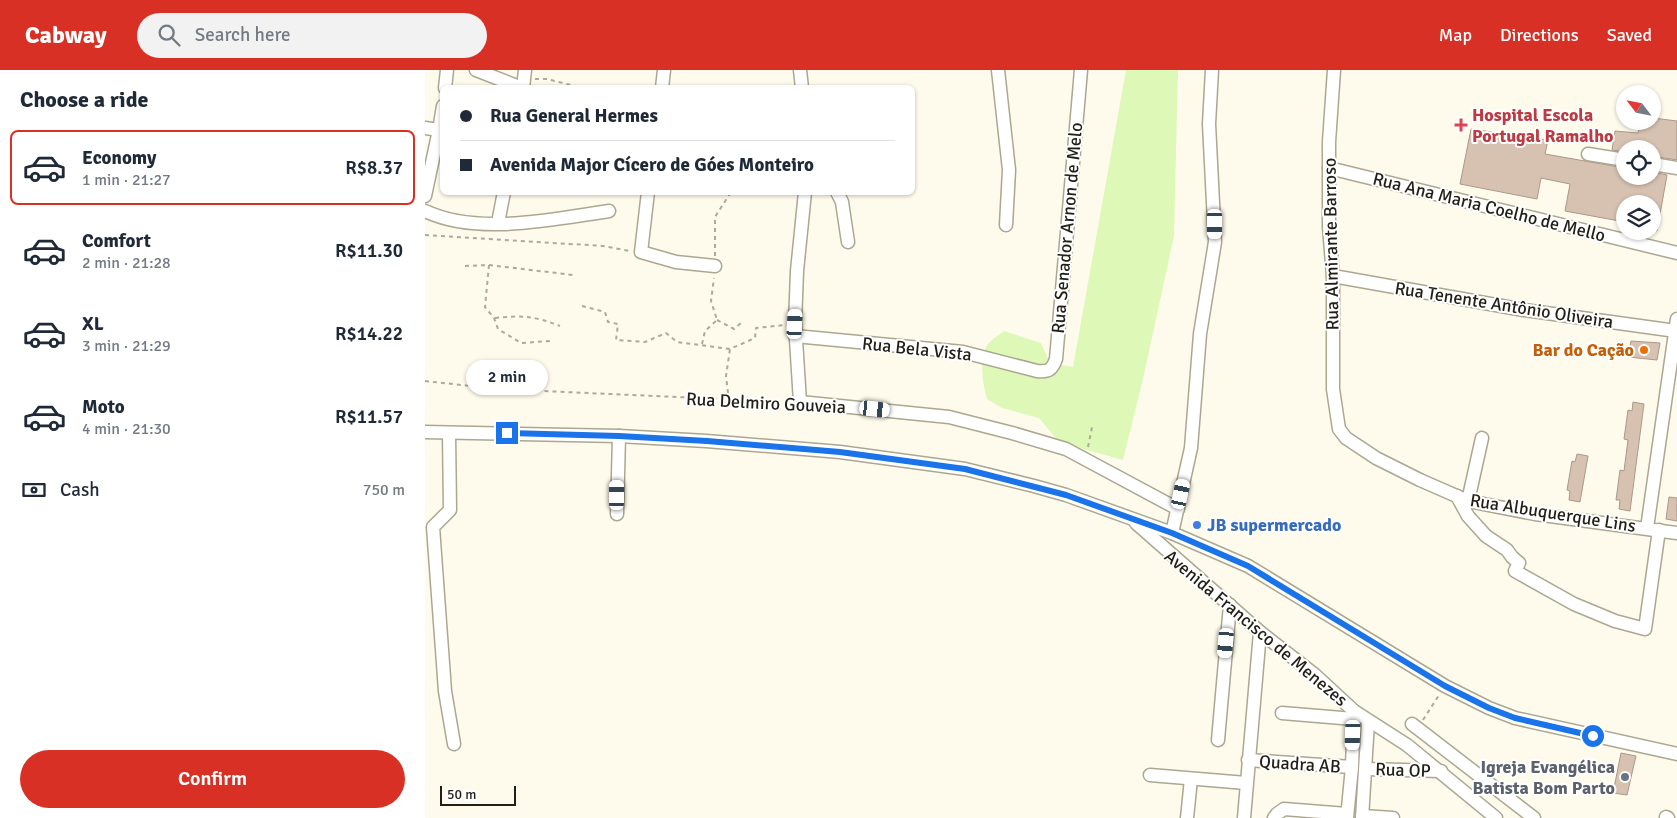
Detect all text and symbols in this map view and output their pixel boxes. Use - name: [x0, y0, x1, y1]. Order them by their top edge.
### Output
- search box: [137, 13, 487, 58]
- text: Cabway: [25, 20, 107, 50]
- icon: search: [155, 21, 183, 49]
- text: Search here: [195, 23, 291, 47]
- text: Map: [1439, 24, 1472, 46]
- text: Directions: [1500, 24, 1579, 46]
- text: Saved: [1607, 24, 1652, 46]
- north arrow: [1616, 85, 1661, 130]
- map controls: [1616, 85, 1661, 240]
- text: Choose a ride: [20, 86, 148, 113]
- text: Rua General Hermes: [490, 104, 658, 128]
- place label: Hospital Escola Portugal Ramalho: [1472, 104, 1613, 147]
- marker: Hospital Escola Portugal Ramalho: [1454, 118, 1468, 132]
- street label: Rua Senador Arnon de Melo: [1047, 122, 1087, 334]
- button: locate: [1616, 140, 1661, 185]
- icon: car: [22, 145, 67, 190]
- text: Economy: [82, 146, 156, 170]
- text: Avenida Major Cícero de Góes Monteiro: [490, 153, 814, 177]
- text: R$8.37: [345, 156, 403, 180]
- street label: Rua Almirante Barroso: [1318, 157, 1344, 331]
- street label: Rua Ana Maria Coelho de Mello: [1370, 167, 1608, 247]
- text: 1 min · 21:27: [82, 170, 171, 190]
- button: layers: [1616, 195, 1661, 240]
- car: [1207, 209, 1222, 239]
- icon: car: [22, 228, 67, 273]
- text: Comfort: [82, 229, 151, 253]
- text: R$11.30: [335, 239, 403, 263]
- text: 2 min · 21:28: [82, 253, 171, 273]
- street label: Rua Tenente Antônio Oliveira: [1393, 277, 1615, 333]
- car: [786, 309, 803, 339]
- icon: car: [22, 311, 67, 356]
- text: XL: [82, 312, 104, 336]
- text: R$14.22: [335, 322, 403, 346]
- street label: Rua Bela Vista: [861, 332, 973, 366]
- text: 3 min · 21:29: [82, 336, 171, 356]
- place label: Bar do Cação: [1532, 339, 1634, 361]
- marker: Bar do Cação: [1638, 344, 1650, 356]
- callout: 2 min: [466, 360, 548, 396]
- text: 2 min: [488, 367, 526, 387]
- street label: Rua Delmiro Gouveia: [686, 388, 846, 418]
- icon: car: [22, 394, 67, 439]
- text: Moto: [82, 395, 125, 419]
- car: [859, 400, 890, 418]
- text: R$11.57: [335, 405, 403, 429]
- text: 4 min · 21:30: [82, 419, 171, 439]
- route end: [496, 422, 518, 444]
- icon: cash: [20, 476, 48, 504]
- text: Cash: [60, 478, 100, 502]
- car: [1170, 478, 1191, 510]
- text: 750 m: [363, 480, 405, 500]
- car: [609, 480, 624, 510]
- street label: Rua Albuquerque Lins: [1469, 489, 1638, 537]
- place label: JB supermercado: [1207, 514, 1341, 536]
- marker: JB supermercado: [1191, 519, 1203, 531]
- street label: Avenida Francisco de Menezes: [1160, 545, 1352, 711]
- car: [1217, 627, 1234, 659]
- car: [1344, 720, 1361, 750]
- route start: [1582, 725, 1604, 747]
- button: Confirm: [20, 750, 405, 808]
- street label: Quadra AB: [1259, 750, 1342, 778]
- place label: Igreja Evangélica Batista Bom Parto: [1473, 756, 1615, 799]
- street label: Rua OP: [1375, 758, 1431, 782]
- marker: Igreja Evangélica Batista Bom Parto: [1619, 771, 1631, 783]
- scale bar: [440, 783, 516, 806]
- text: 50 m: [447, 786, 476, 803]

